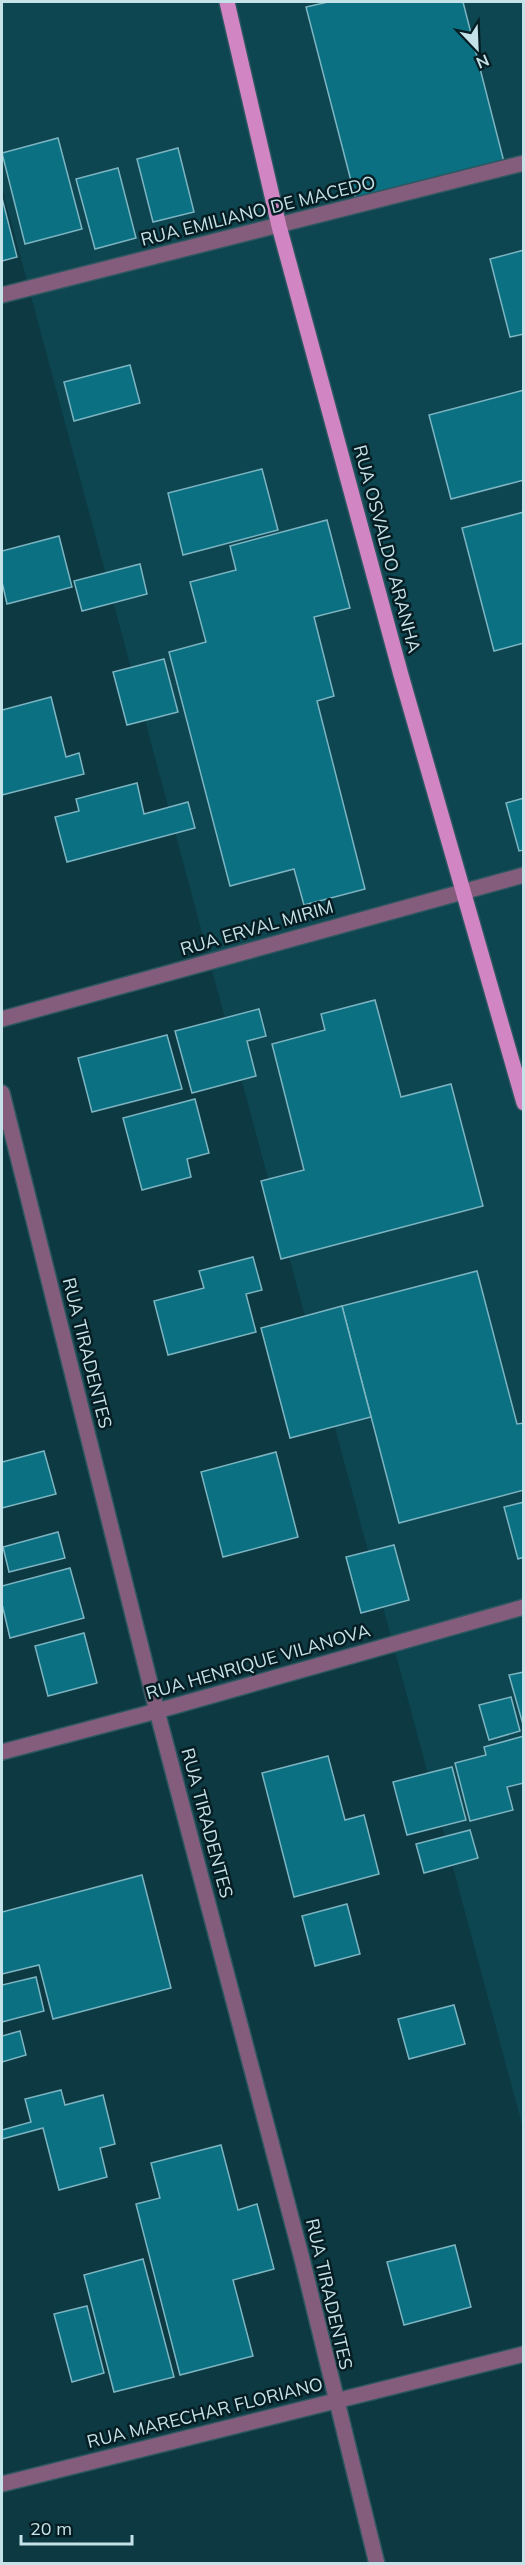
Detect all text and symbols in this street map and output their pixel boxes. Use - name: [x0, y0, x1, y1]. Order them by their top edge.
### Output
- north arrow: [447, 18, 507, 78]
- text: N: [473, 50, 492, 73]
- street label: RUA EMILIANO DE MACEDO: [138, 170, 378, 251]
- street label: RUA OSVALDO ARANHA: [349, 442, 426, 655]
- street label: RUA ERVAL MIRIM: [178, 895, 336, 960]
- street label: RUA TIRADENTES: [58, 1275, 117, 1431]
- street label: RUA HENRIQUE VILANOVA: [143, 1618, 373, 1705]
- street label: RUA TIRADENTES: [176, 1745, 239, 1900]
- street label: RUA TIRADENTES: [301, 2216, 358, 2372]
- street label: RUA MARECHAR FLORIANO: [84, 2372, 325, 2453]
- scale bar: [21, 2508, 132, 2546]
- text: 20 m: [30, 2517, 72, 2540]

